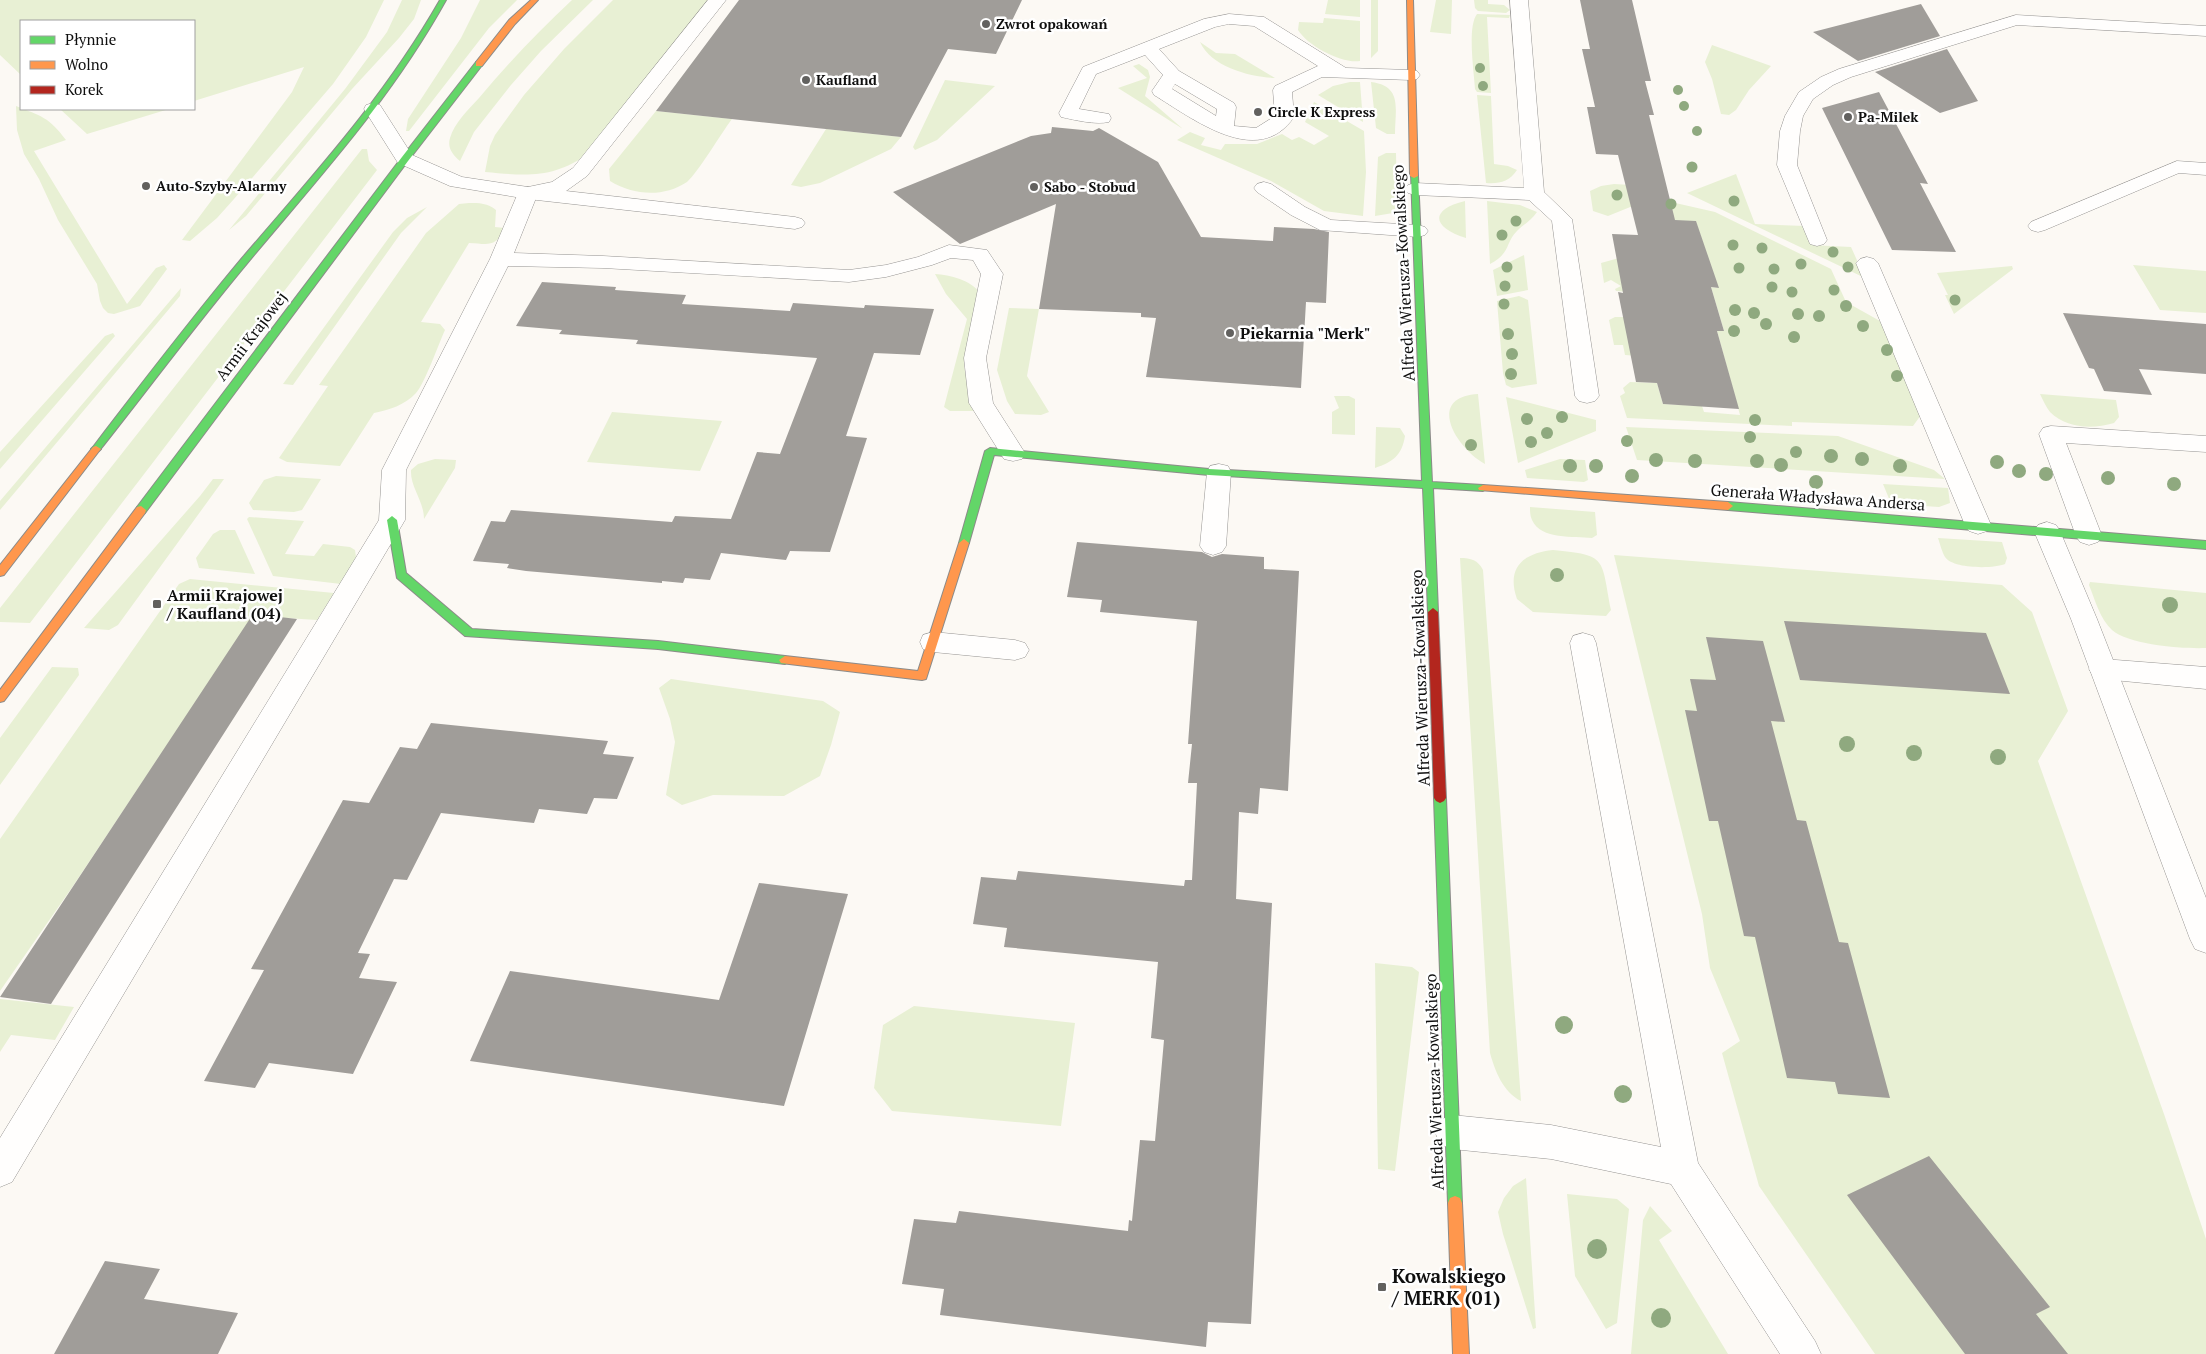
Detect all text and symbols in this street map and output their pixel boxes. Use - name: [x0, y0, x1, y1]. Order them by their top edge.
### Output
- place label: Zwrot opakowań: [996, 14, 1108, 33]
- marker: Zwrot opakowań: [980, 18, 992, 30]
- legend: [20, 20, 195, 110]
- text: Płynnie: [65, 29, 116, 49]
- text: Wolno: [65, 54, 108, 74]
- place label: Kaufland: [816, 70, 878, 89]
- marker: Kaufland: [800, 74, 812, 86]
- text: Korek: [65, 79, 104, 99]
- place label: Circle K Express: [1268, 102, 1375, 121]
- marker: Circle K Express: [1252, 106, 1264, 118]
- place label: Pa-Milek: [1858, 107, 1919, 126]
- marker: Pa-Milek: [1842, 111, 1854, 123]
- street label: Alfreda Wierusza-Kowalskiego: [1386, 164, 1420, 382]
- place label: Auto-Szyby-Alarmy: [156, 176, 287, 195]
- place label: Sabo - Stobud: [1044, 177, 1136, 196]
- marker: Auto-Szyby-Alarmy: [140, 180, 152, 192]
- marker: Sabo - Stobud: [1028, 181, 1040, 193]
- street label: Armii Krajowej: [210, 287, 292, 385]
- place label: Piekarnia "Merk": [1240, 322, 1371, 344]
- marker: Piekarnia "Merk": [1224, 327, 1236, 339]
- street label: Generała Władysława Andersa: [1710, 479, 1926, 515]
- street label: Alfreda Wierusza-Kowalskiego: [1405, 569, 1435, 787]
- place label: Armii Krajowej / Kaufland (04): [166, 584, 283, 624]
- marker: Armii Krajowej / Kaufland (04): [151, 598, 163, 610]
- street label: Alfreda Wierusza-Kowalskiego: [1419, 973, 1449, 1191]
- place label: Kowalskiego / MERK (01): [1391, 1263, 1506, 1310]
- marker: Kowalskiego / MERK (01): [1376, 1281, 1388, 1293]

